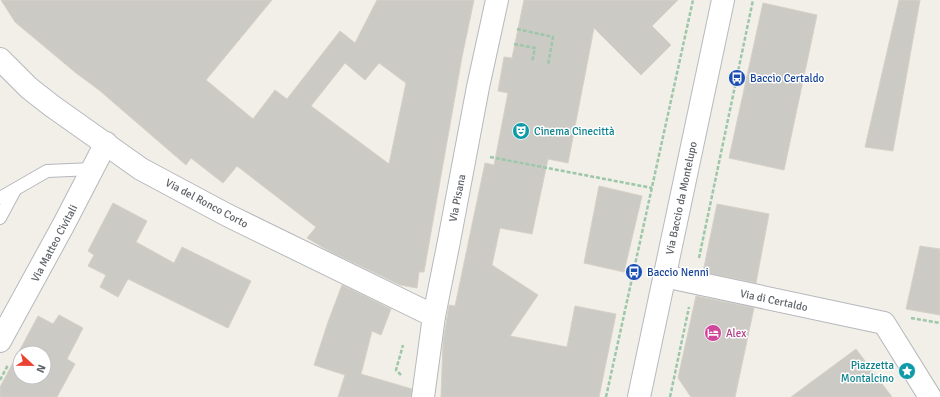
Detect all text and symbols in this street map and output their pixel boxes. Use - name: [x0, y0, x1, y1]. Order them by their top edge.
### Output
- bus stop icon: Baccio Certaldo: [727, 68, 747, 88]
- place label: Baccio Certaldo: [750, 72, 824, 85]
- theatre icon: Cinema Cinecittà: [511, 121, 531, 141]
- place label: Cinema Cinecittà: [534, 125, 615, 138]
- street label: Via Baccio da Montelupo: [663, 140, 700, 256]
- street label: Via Pisana: [446, 173, 469, 223]
- street label: Via del Ronco Corto: [163, 176, 251, 231]
- street label: Via Matteo Civitali: [29, 202, 80, 284]
- bus stop icon: Baccio Nenni: [624, 262, 644, 282]
- place label: Baccio Nenni: [647, 266, 709, 279]
- street label: Via di Certaldo: [739, 287, 809, 314]
- hotel icon: Alex: [703, 323, 723, 343]
- place label: Alex: [726, 327, 746, 340]
- north arrow: [12, 345, 52, 385]
- place label: Piazzetta Montalcino: [841, 359, 894, 385]
- place icon: Piazzetta Montalcino: [897, 361, 917, 381]
- text: N: [33, 363, 48, 375]

